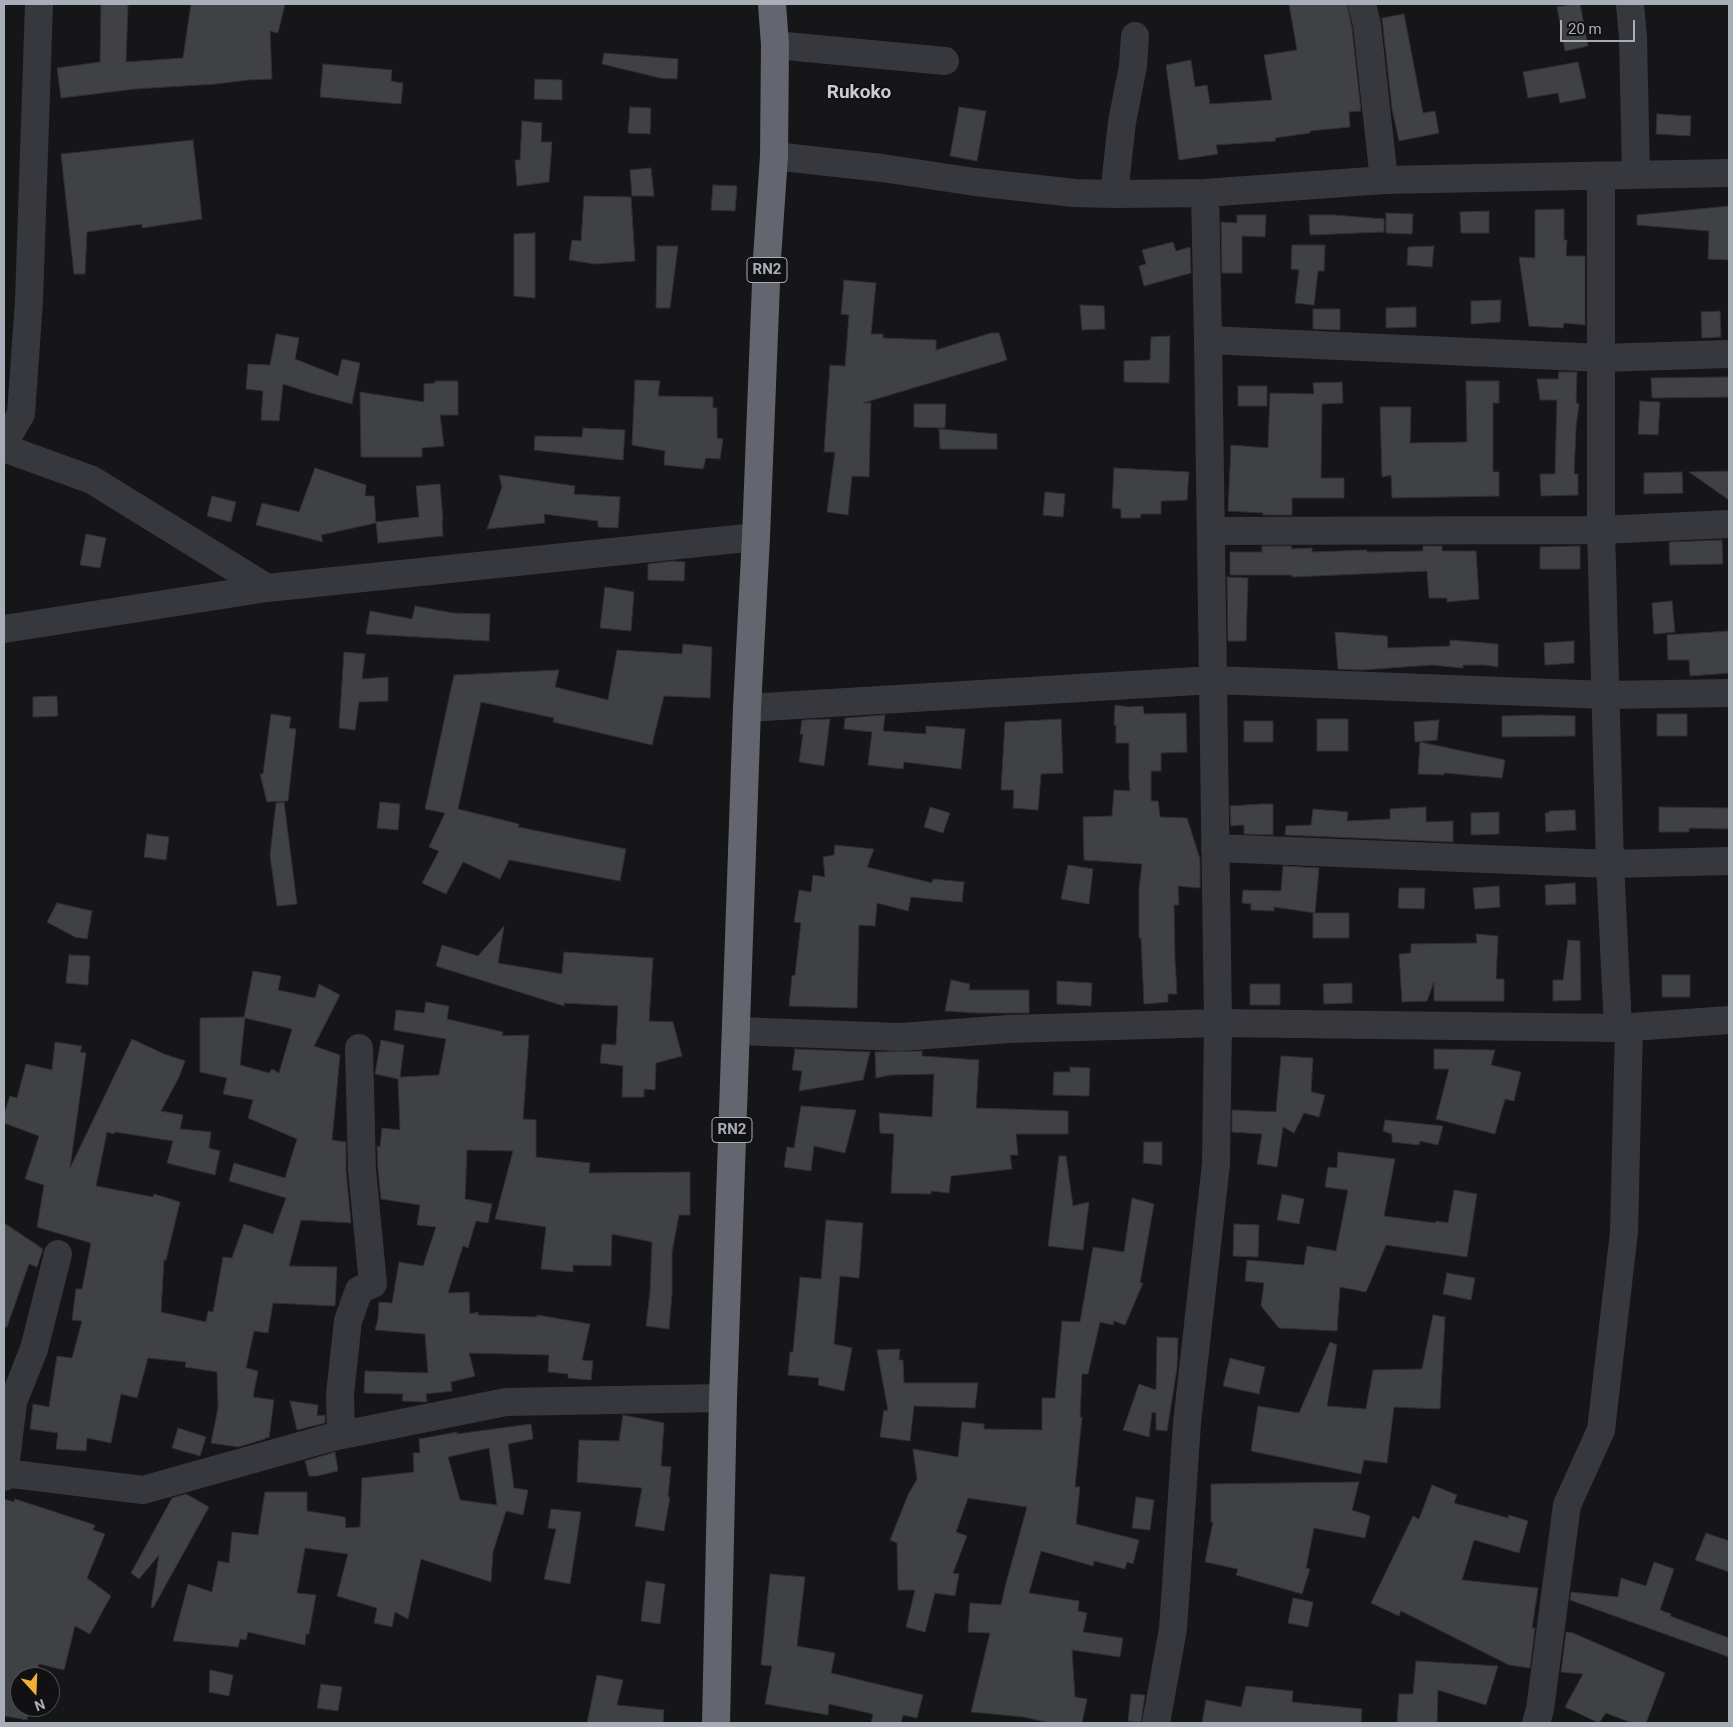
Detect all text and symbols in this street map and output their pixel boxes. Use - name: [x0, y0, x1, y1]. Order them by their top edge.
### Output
- scale bar: [1563, 10, 1638, 42]
- text: 20 m: [1568, 20, 1602, 38]
- district label: Rukoko: [827, 82, 891, 104]
- road number: RN2: [747, 258, 787, 282]
- road number: RN2: [712, 1118, 752, 1142]
- north arrow: [10, 1667, 60, 1717]
- text: N: [32, 1696, 47, 1714]

